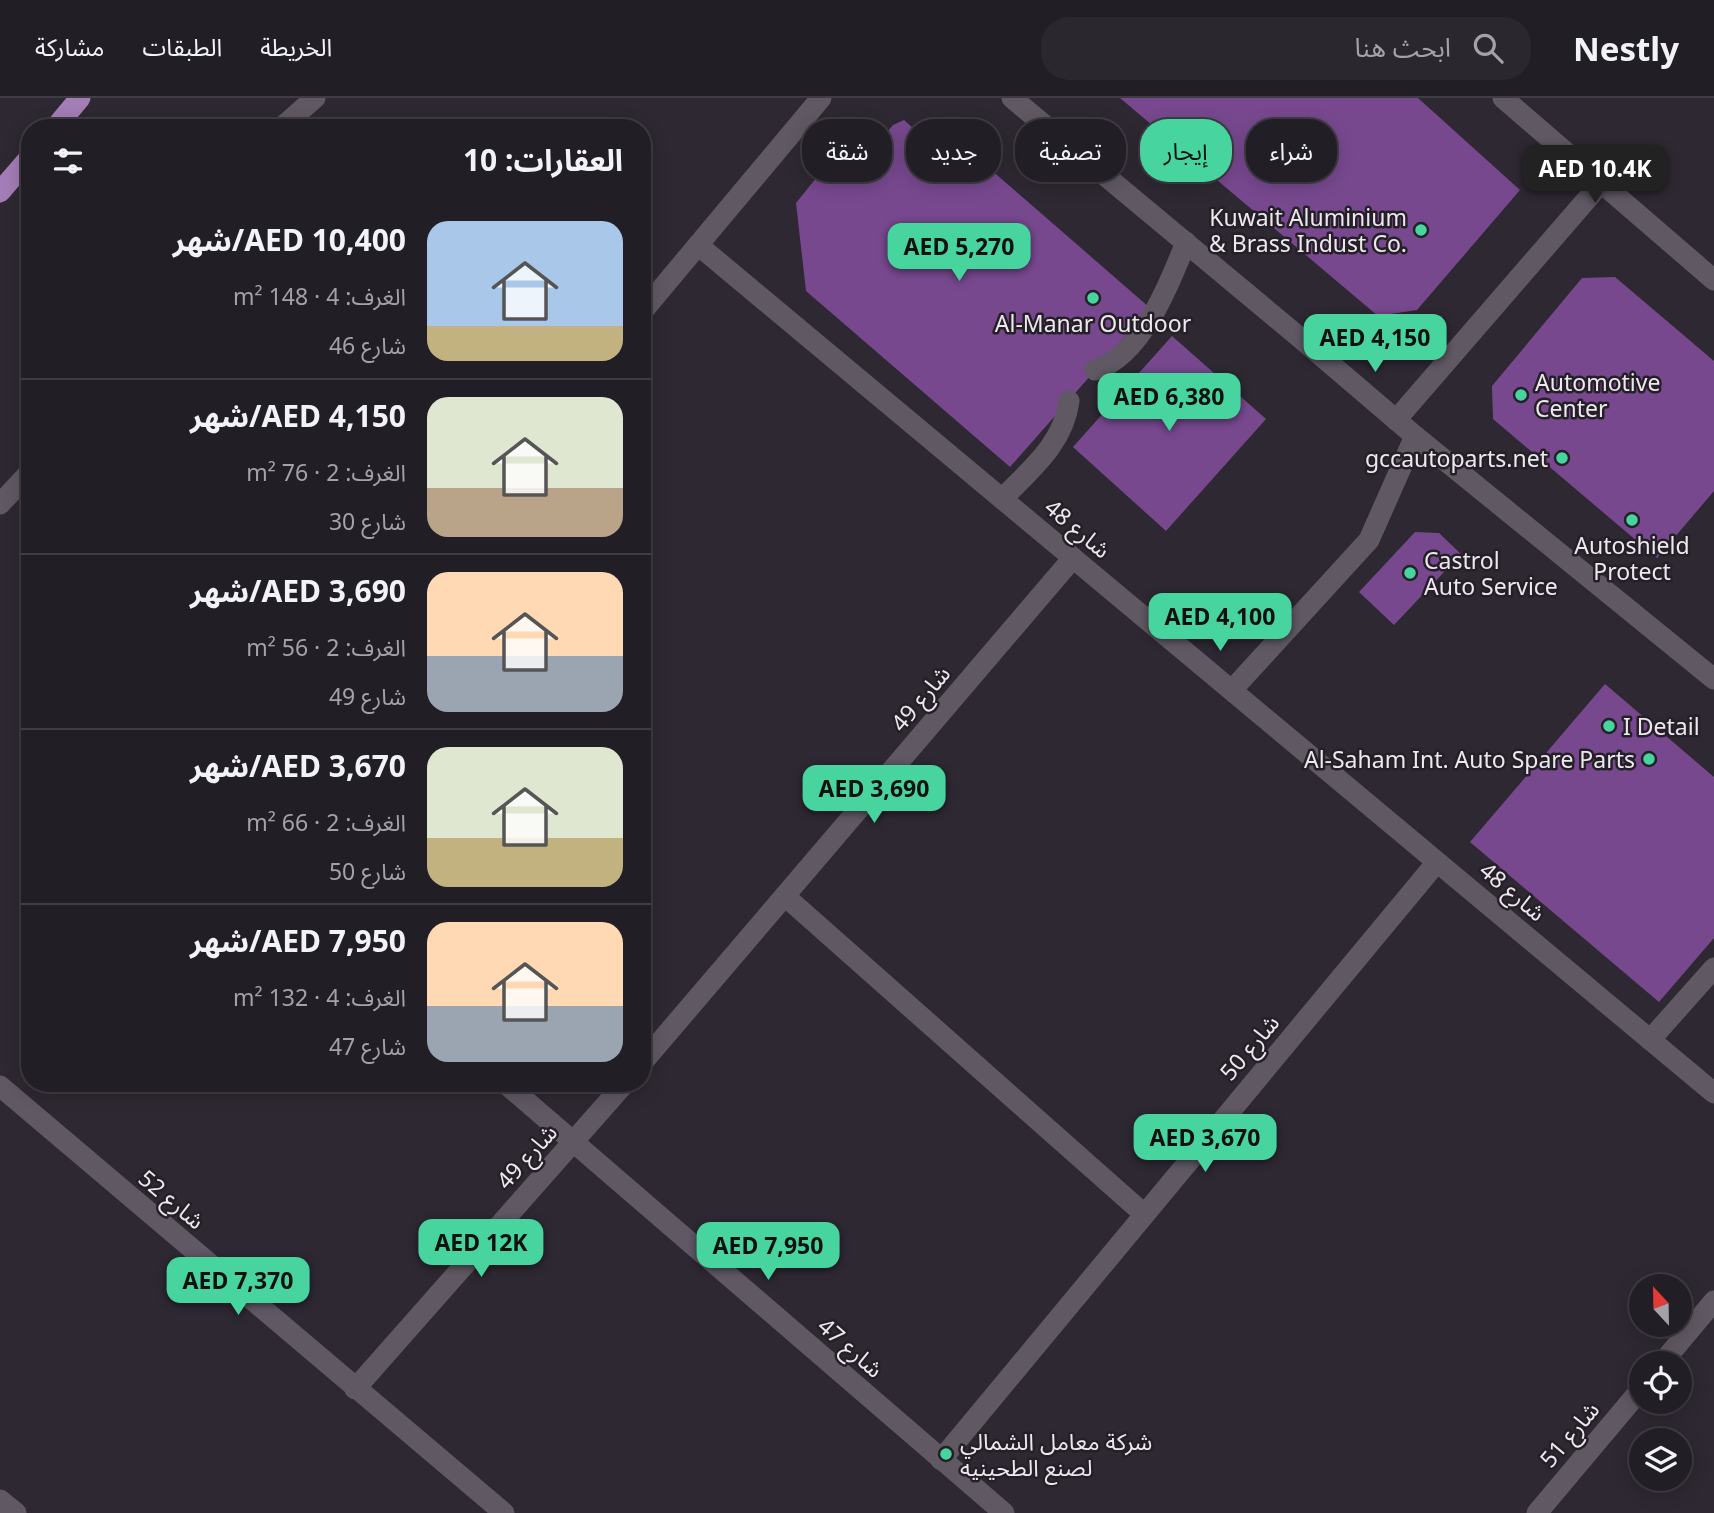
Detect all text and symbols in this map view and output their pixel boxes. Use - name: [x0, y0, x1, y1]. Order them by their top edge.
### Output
- search box: [1041, 17, 1531, 80]
- text: Nestly: [1573, 26, 1679, 71]
- text: ابحث هنا: [1355, 29, 1451, 65]
- icon: search: [1469, 29, 1507, 67]
- text: مشاركة: [35, 30, 104, 63]
- text: الطبقات: [142, 30, 222, 63]
- text: الخريطة: [260, 30, 332, 63]
- chip: شقة: [802, 119, 892, 182]
- chip: جديد: [906, 119, 1001, 182]
- chip: تصفية: [1015, 119, 1126, 182]
- chip: إيجار: [1140, 119, 1232, 182]
- chip: شراء: [1246, 119, 1337, 182]
- text: العقارات: 10: [463, 139, 623, 180]
- icon: filters: [49, 142, 87, 180]
- pin: AED 10.4K: [1515, 146, 1675, 205]
- text: AED 10.4K: [1539, 152, 1651, 184]
- place label: Kuwait Aluminium & Brass Indust Co.: [1209, 201, 1407, 259]
- text: AED 10,400/شهر: [173, 219, 406, 260]
- marker: Kuwait Aluminium & Brass Indust Co.: [1413, 222, 1429, 238]
- pin: AED 5,270: [879, 223, 1039, 283]
- text: AED 5,270: [904, 230, 1014, 262]
- icon: home: [483, 249, 567, 333]
- text: الغرف: 4 · 148 m²: [233, 280, 406, 312]
- marker: Al-Manar Outdoor: [1085, 290, 1101, 306]
- place label: Al-Manar Outdoor: [995, 307, 1192, 339]
- pin: AED 4,150: [1295, 314, 1455, 374]
- text: AED 4,150: [1320, 321, 1430, 353]
- text: شارع 46: [329, 329, 406, 361]
- place label: Automotive Center: [1535, 366, 1660, 424]
- pin: AED 6,380: [1089, 374, 1249, 433]
- text: AED 6,380: [1114, 380, 1224, 412]
- marker: Automotive Center: [1513, 387, 1529, 403]
- text: AED 4,150/شهر: [190, 395, 406, 436]
- icon: home: [483, 425, 567, 509]
- place label: gccautoparts.net: [1365, 442, 1548, 474]
- marker: gccautoparts.net: [1554, 450, 1570, 466]
- text: الغرف: 2 · 76 m²: [246, 456, 406, 488]
- street label: شارع 48: [1037, 491, 1118, 567]
- text: شارع 30: [329, 505, 406, 537]
- marker: Autoshield Protect: [1624, 512, 1640, 528]
- place label: Autoshield Protect: [1574, 529, 1690, 587]
- place label: Castrol Auto Service: [1424, 544, 1558, 602]
- marker: Castrol Auto Service: [1402, 565, 1418, 581]
- text: AED 3,690/شهر: [190, 570, 406, 611]
- pin: AED 4,100: [1140, 594, 1300, 653]
- icon: home: [483, 600, 567, 684]
- text: AED 4,100: [1165, 600, 1275, 632]
- text: الغرف: 2 · 56 m²: [246, 631, 406, 663]
- street label: شارع 49: [883, 658, 959, 739]
- text: شارع 49: [329, 680, 406, 712]
- place label: I Detail: [1623, 710, 1700, 742]
- marker: I Detail: [1601, 718, 1617, 734]
- place label: Al-Saham Int. Auto Spare Parts: [1304, 743, 1635, 775]
- text: AED 3,670/شهر: [190, 745, 406, 786]
- marker: Al-Saham Int. Auto Spare Parts: [1641, 751, 1657, 767]
- pin: AED 3,690: [794, 766, 954, 825]
- text: AED 3,690: [819, 772, 929, 804]
- icon: home: [483, 775, 567, 859]
- text: الغرف: 2 · 66 m²: [246, 806, 406, 838]
- street label: شارع 48: [1472, 854, 1553, 930]
- text: شارع 50: [329, 855, 406, 887]
- text: AED 7,950/شهر: [190, 920, 406, 961]
- icon: home: [483, 950, 567, 1034]
- text: الغرف: 4 · 132 m²: [233, 981, 406, 1013]
- street label: شارع 50: [1212, 1007, 1288, 1088]
- text: شارع 47: [329, 1030, 406, 1062]
- pin: AED 3,670: [1125, 1114, 1285, 1174]
- street label: شارع 49: [488, 1117, 565, 1197]
- text: AED 3,670: [1150, 1121, 1260, 1153]
- street label: شارع 52: [131, 1162, 212, 1238]
- pin: AED 12K: [416, 1220, 546, 1279]
- pin: AED 7,950: [688, 1222, 848, 1282]
- text: AED 12K: [434, 1226, 528, 1258]
- text: AED 7,950: [713, 1229, 823, 1261]
- pin: AED 7,370: [158, 1258, 318, 1317]
- text: AED 7,370: [183, 1264, 293, 1296]
- north arrow: [1629, 1274, 1692, 1337]
- map controls: [1629, 1274, 1692, 1491]
- street label: شارع 47: [810, 1310, 891, 1386]
- button: locate: [1629, 1351, 1692, 1414]
- street label: شارع 51: [1532, 1394, 1608, 1475]
- place label: شركة معامل الشمالي لصنع الطحينيه: [960, 1425, 1152, 1485]
- button: layers: [1629, 1428, 1692, 1491]
- marker: شركة معامل الشمالي لصنع الطحينيه: [938, 1446, 954, 1462]

